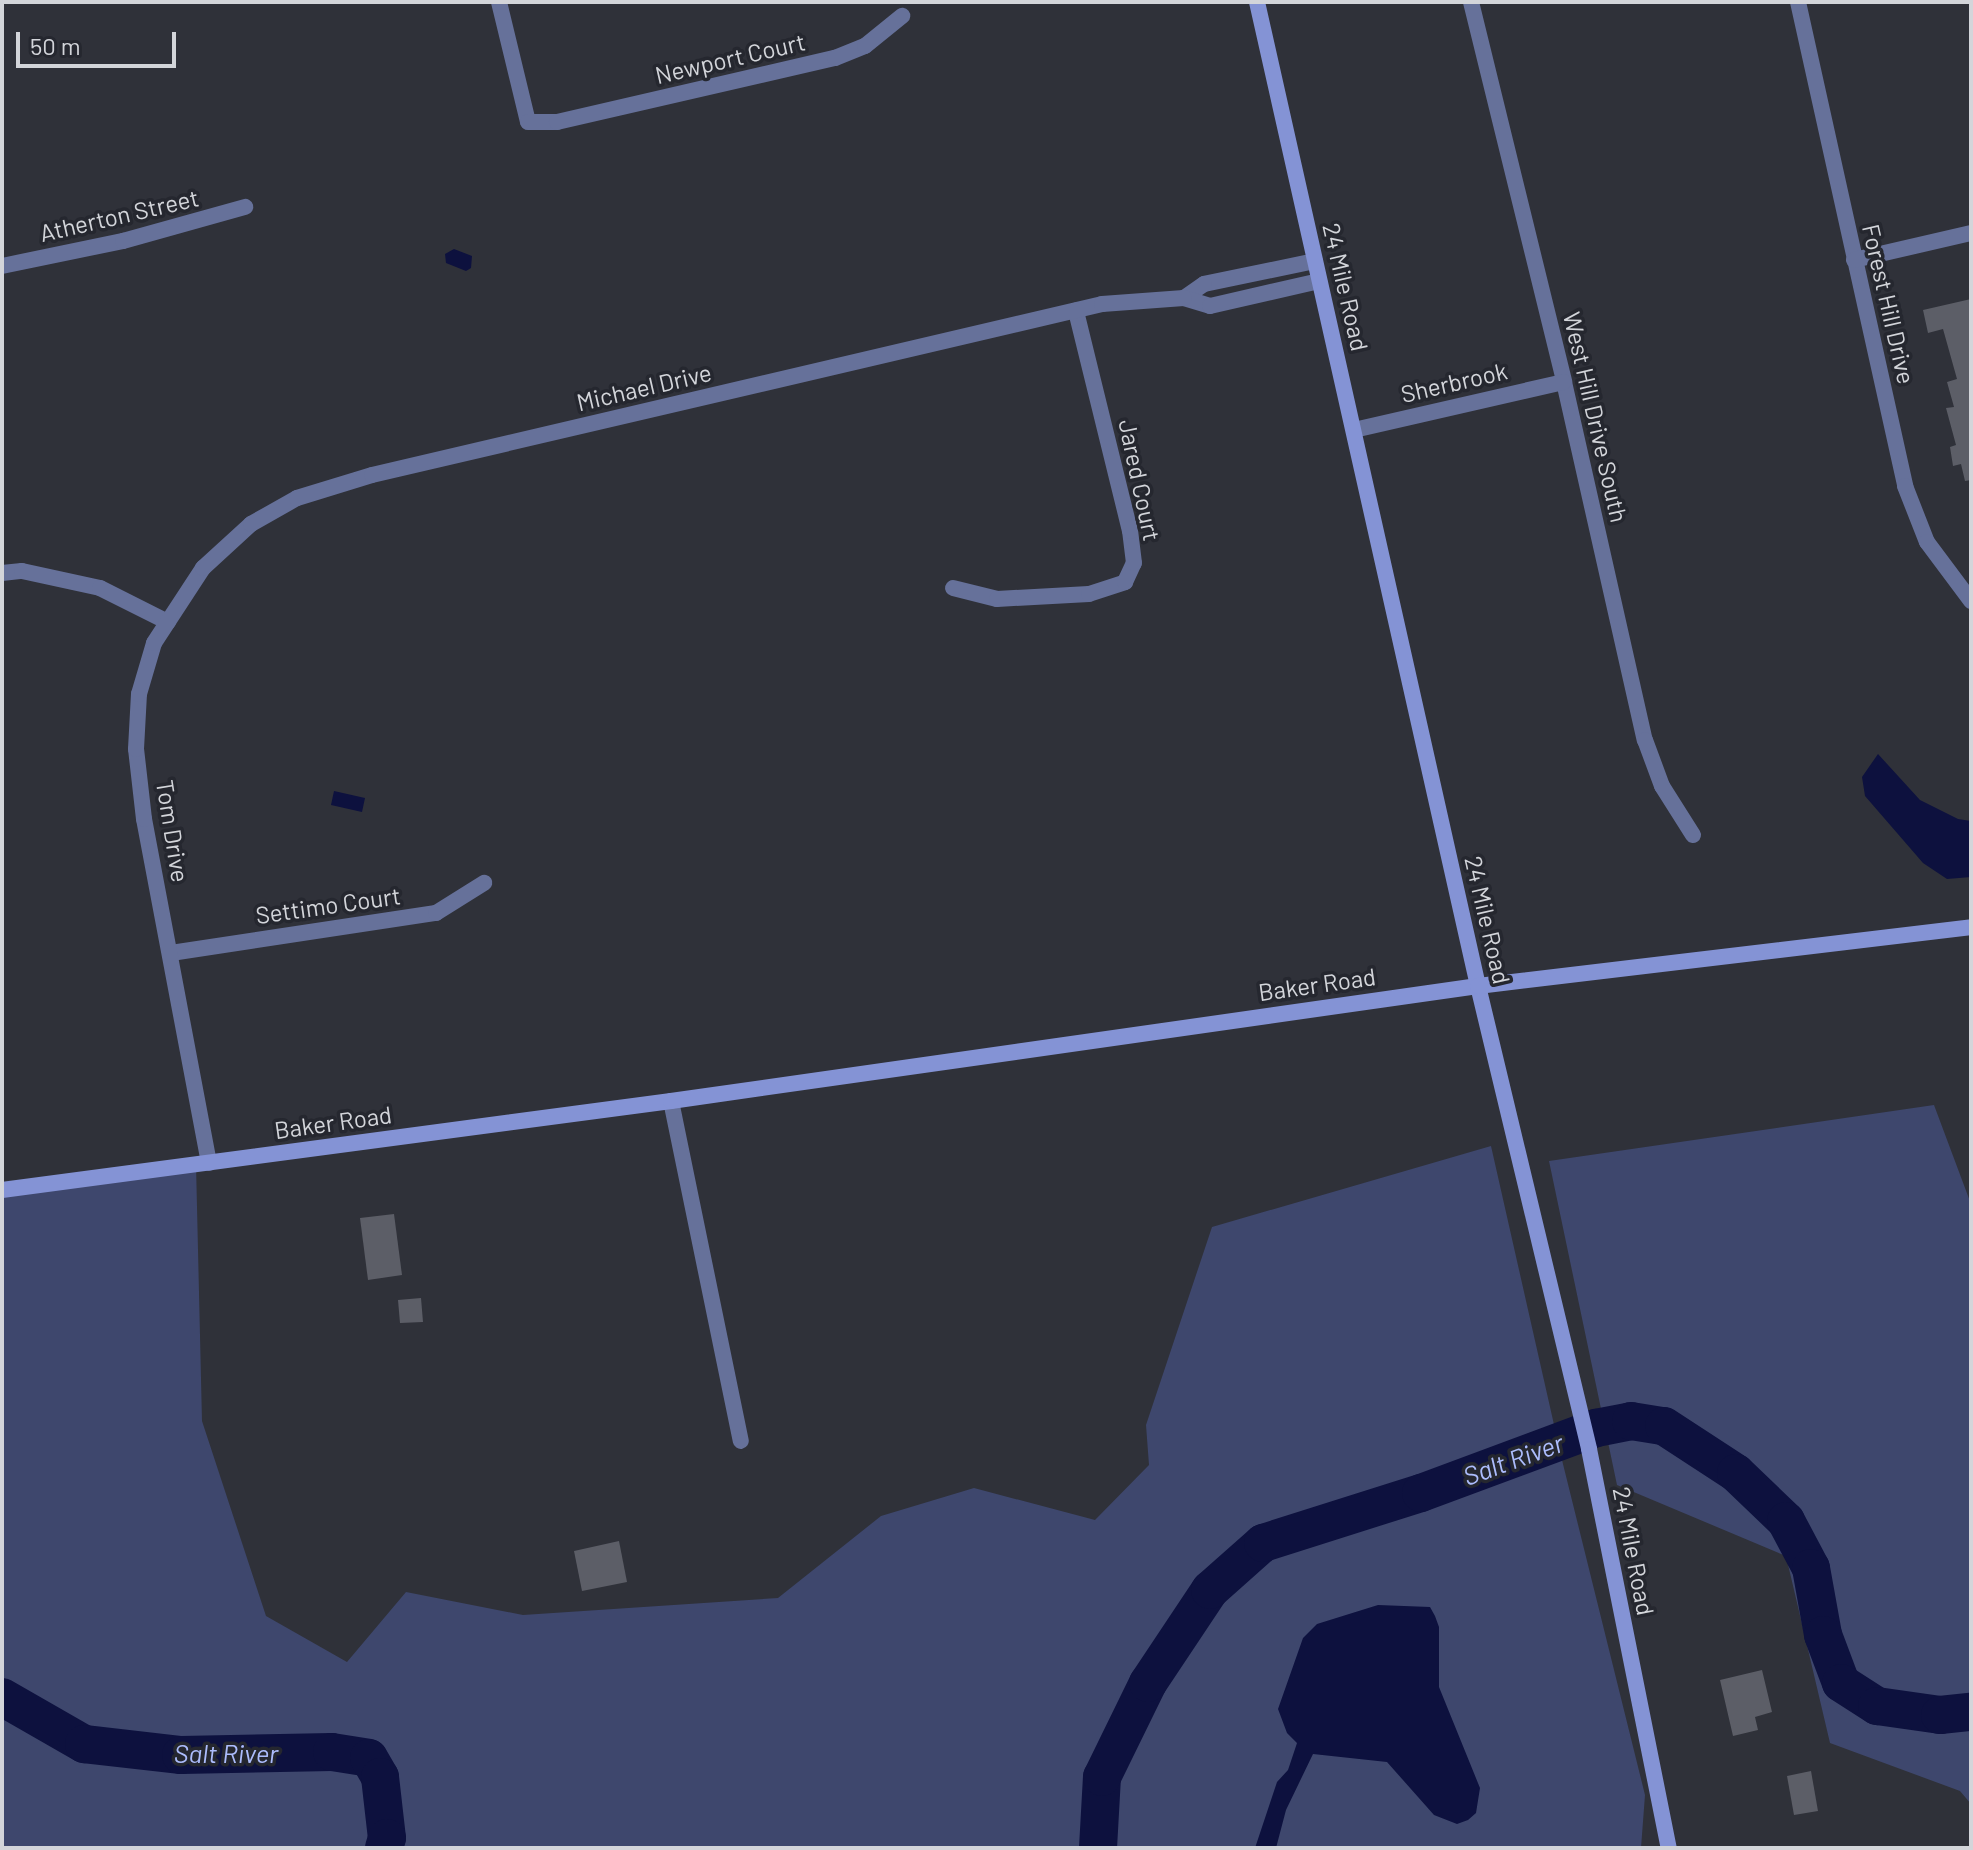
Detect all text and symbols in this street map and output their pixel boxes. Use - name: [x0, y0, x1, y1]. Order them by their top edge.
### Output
- scale bar: [20, 16, 180, 66]
- street label: Newport Court: [652, 27, 808, 89]
- text: 50 m: [30, 31, 81, 60]
- street label: Atherton Street: [37, 183, 201, 247]
- street label: 24 Mile Road: [1317, 220, 1375, 354]
- street label: Forest Hill Drive: [1857, 221, 1921, 387]
- street label: West Hill Drive South: [1558, 309, 1634, 525]
- street label: Sherbrook: [1398, 356, 1510, 408]
- street label: Michael Drive: [574, 357, 714, 417]
- street label: Jared Court: [1113, 416, 1167, 544]
- street label: Tom Drive: [151, 778, 195, 884]
- street label: 24 Mile Road: [1459, 853, 1517, 987]
- street label: Settimo Court: [254, 881, 402, 929]
- street label: Baker Road: [1257, 962, 1377, 1006]
- street label: Baker Road: [273, 1100, 393, 1144]
- water label: Salt River: [1459, 1426, 1567, 1492]
- street label: 24 Mile Road: [1607, 1484, 1661, 1618]
- water label: Salt River: [174, 1737, 278, 1769]

